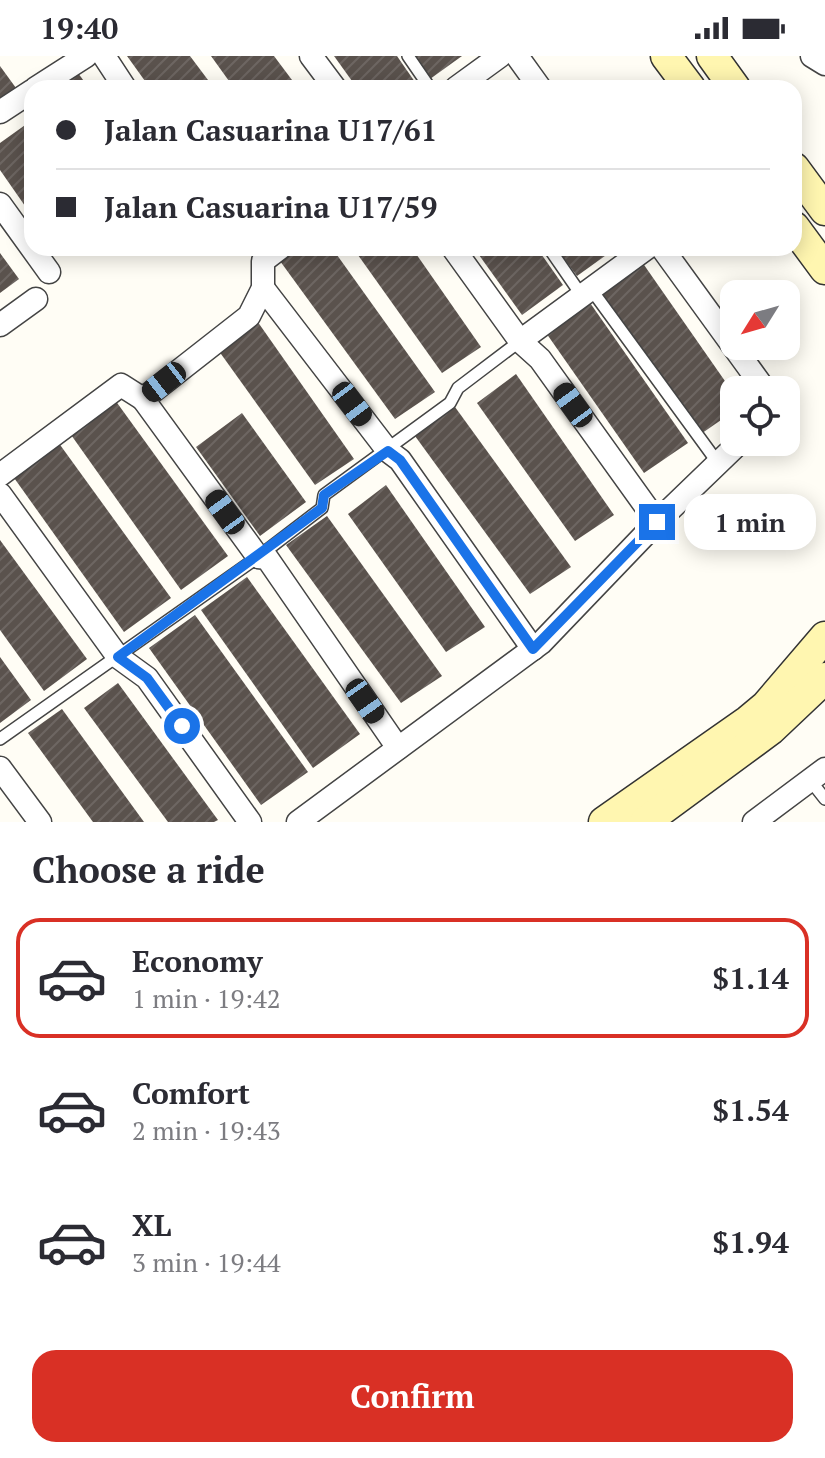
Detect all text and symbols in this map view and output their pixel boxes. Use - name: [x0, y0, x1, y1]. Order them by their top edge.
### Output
- text: 19:40: [40, 8, 118, 48]
- text: Jalan Casuarina U17/61: [104, 110, 438, 150]
- text: Jalan Casuarina U17/59: [104, 187, 438, 227]
- north arrow: [720, 280, 800, 360]
- map controls: [720, 280, 800, 456]
- car: [138, 358, 190, 406]
- button: locate: [720, 376, 800, 456]
- car: [328, 378, 376, 430]
- car: [549, 379, 597, 431]
- car: [201, 486, 249, 538]
- callout: 1 min: [685, 494, 817, 550]
- route end: [639, 504, 675, 540]
- text: 1 min: [714, 505, 786, 539]
- car: [341, 674, 389, 728]
- route start: [164, 708, 200, 744]
- text: Choose a ride: [32, 846, 265, 893]
- text: Economy: [132, 941, 263, 981]
- icon: car: [36, 942, 108, 1014]
- text: $1.14: [712, 958, 789, 998]
- text: 1 min · 19:42: [132, 981, 281, 1015]
- text: Comfort: [132, 1073, 250, 1113]
- icon: car: [36, 1074, 108, 1146]
- text: $1.54: [712, 1090, 789, 1130]
- text: 2 min · 19:43: [132, 1113, 281, 1147]
- text: XL: [132, 1205, 171, 1245]
- icon: car: [36, 1206, 108, 1278]
- text: $1.94: [712, 1222, 789, 1262]
- text: 3 min · 19:44: [132, 1245, 281, 1279]
- button: Confirm: [32, 1350, 793, 1442]

